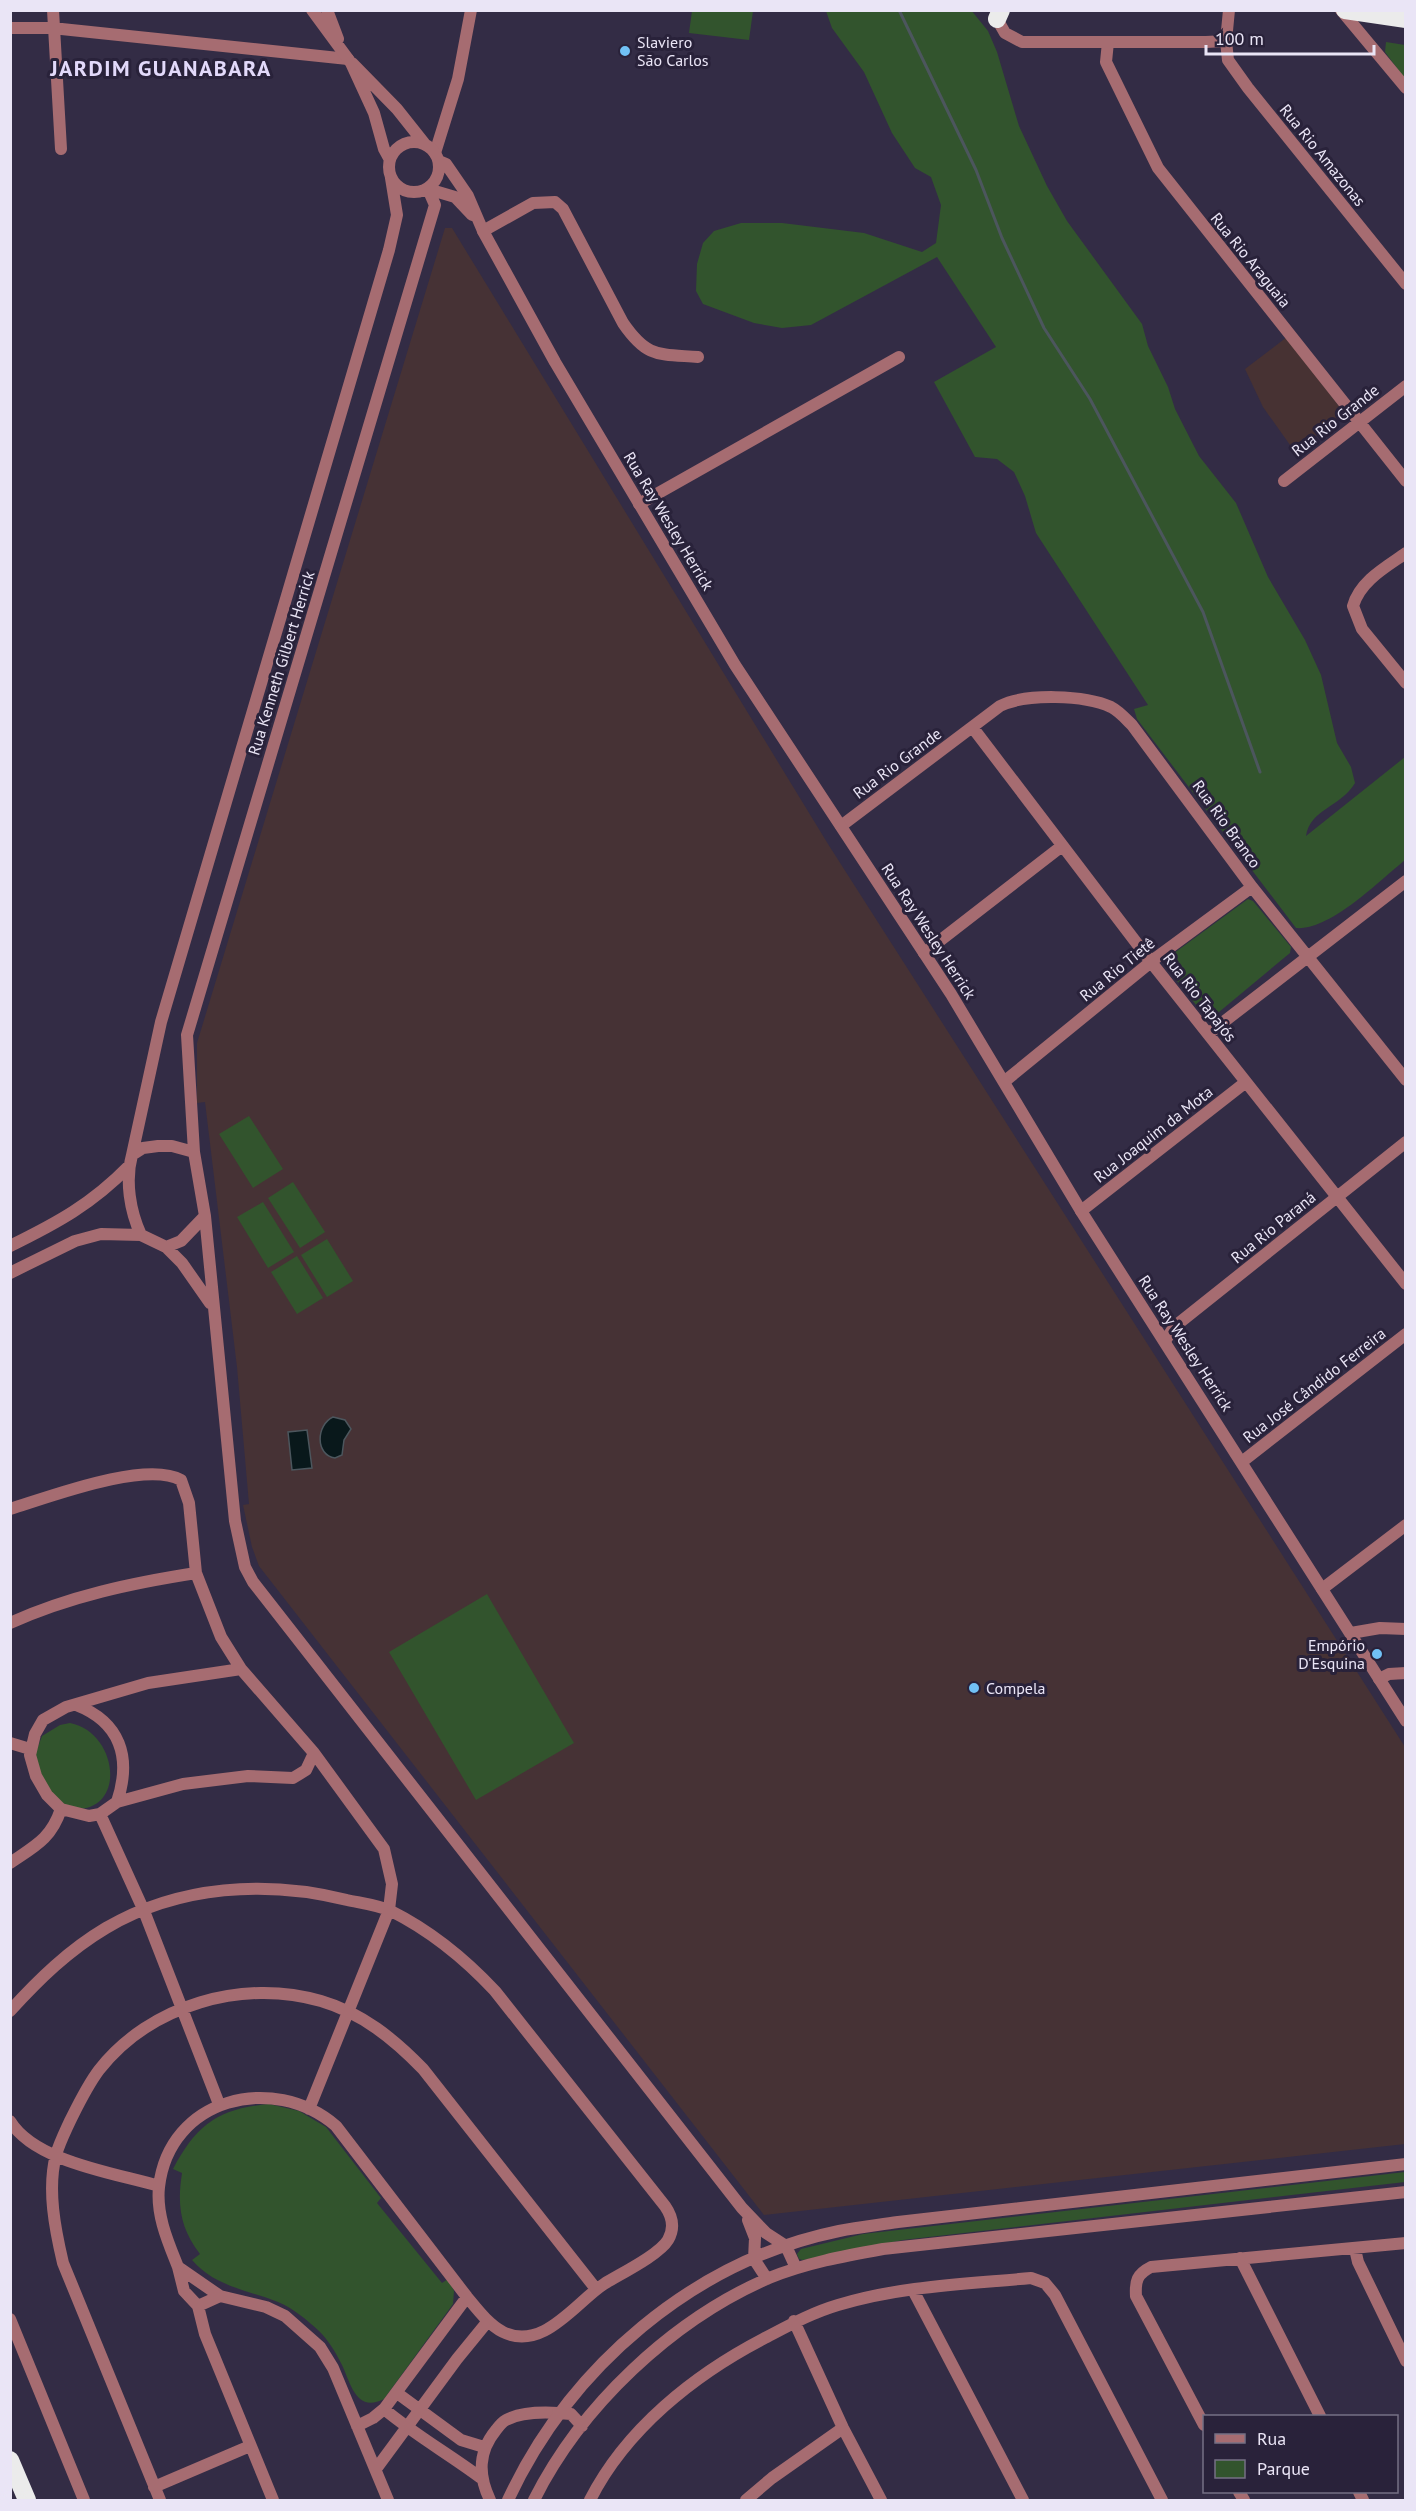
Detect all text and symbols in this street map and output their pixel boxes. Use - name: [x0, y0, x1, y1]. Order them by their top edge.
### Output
- scale bar: [1206, 18, 1374, 56]
- text: 100 m: [1215, 27, 1264, 50]
- place label: Slaviero São Carlos: [637, 32, 709, 70]
- marker: Slaviero São Carlos: [618, 44, 632, 58]
- district label: JARDIM GUANABARA: [49, 54, 272, 82]
- street label: Rua Rio Amazonas: [1276, 100, 1370, 210]
- street label: Rua Rio Araguaia: [1207, 208, 1295, 312]
- street label: Rua Rio Grande: [1287, 380, 1383, 460]
- street label: Rua Ray Wesley Herrick: [620, 448, 719, 594]
- street label: Rua Kenneth Gilbert Herrick: [243, 568, 319, 757]
- street label: Rua Rio Grande: [849, 723, 945, 803]
- street label: Rua Rio Branco: [1188, 776, 1266, 872]
- street label: Rua Ray Wesley Herrick: [878, 859, 981, 1003]
- street label: Rua Rio Tietê: [1075, 933, 1159, 1005]
- street label: Rua Rio Tapajós: [1159, 948, 1241, 1046]
- street label: Rua Joaquim da Mota: [1089, 1081, 1217, 1187]
- street label: Rua Rio Paraná: [1227, 1187, 1319, 1267]
- street label: Rua Ray Wesley Herrick: [1135, 1271, 1238, 1415]
- street label: Rua José Cândido Ferreira: [1239, 1323, 1389, 1447]
- place label: Empório D'Esquina: [1298, 1635, 1365, 1673]
- marker: Empório D'Esquina: [1370, 1647, 1384, 1661]
- place label: Compela: [986, 1678, 1046, 1698]
- marker: Compela: [967, 1681, 981, 1695]
- legend: [1203, 2415, 1398, 2493]
- text: Rua: [1257, 2427, 1286, 2450]
- text: Parque: [1257, 2457, 1310, 2480]

